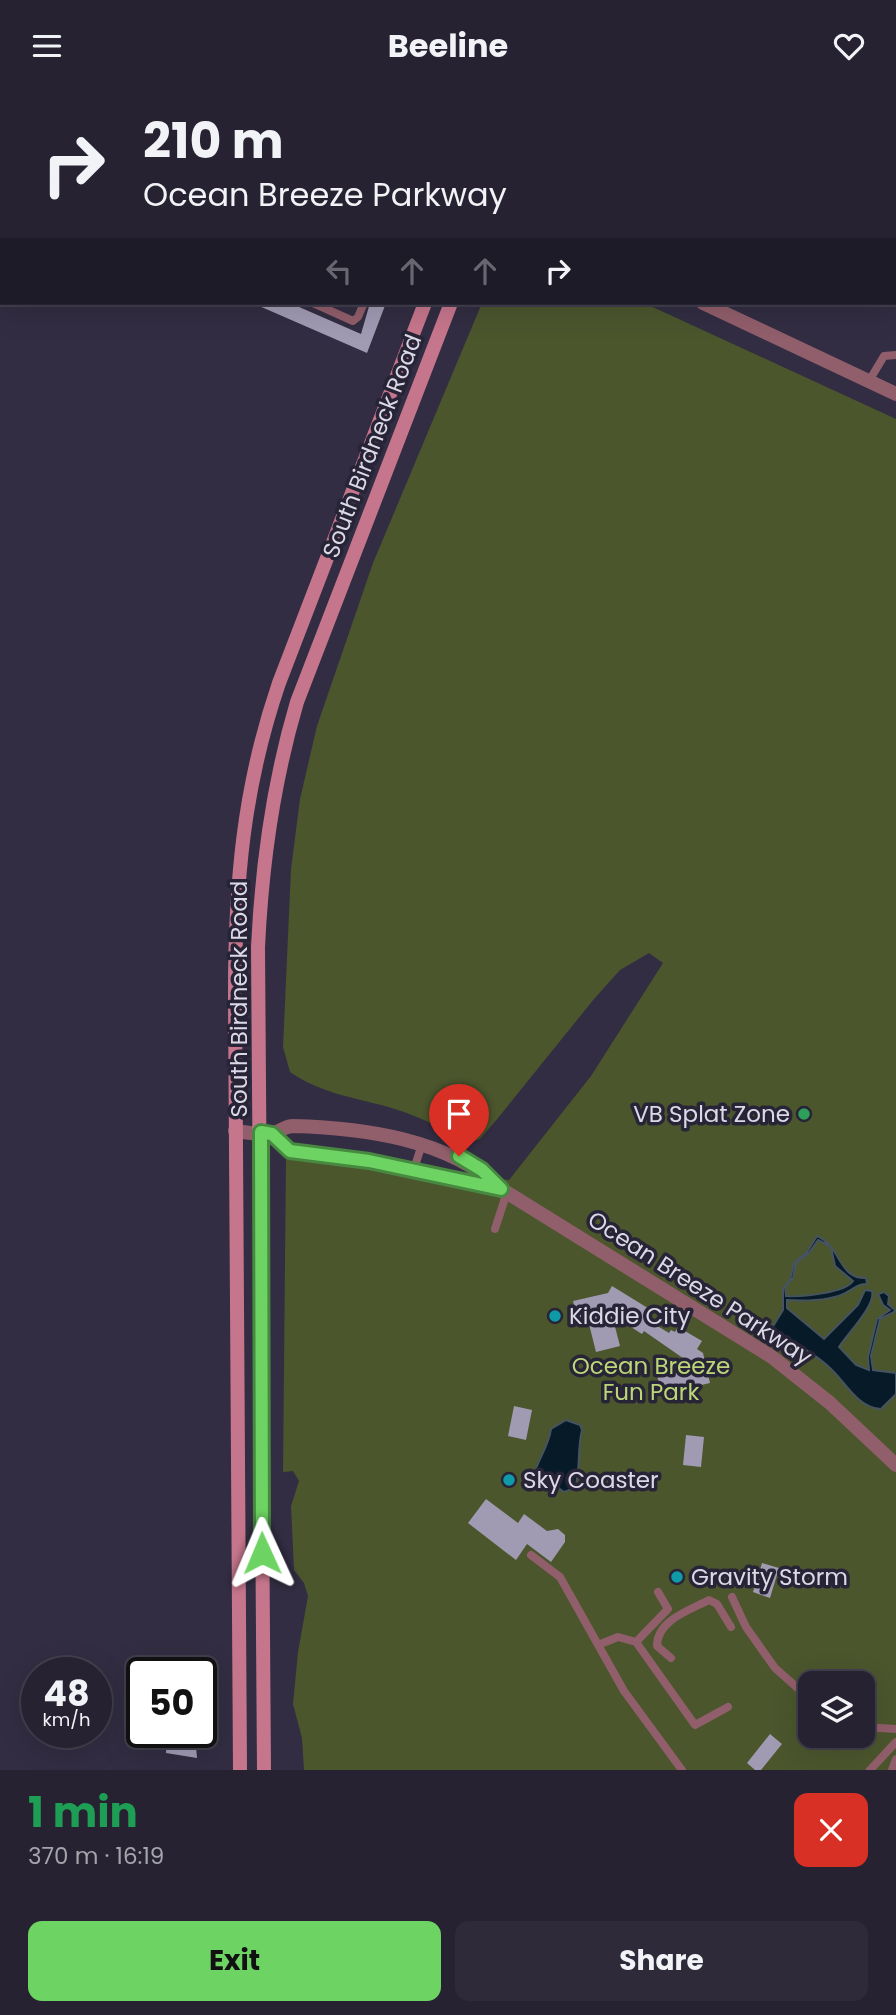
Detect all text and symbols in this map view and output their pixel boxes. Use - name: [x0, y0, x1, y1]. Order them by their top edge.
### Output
- text: Beeline: [388, 23, 508, 68]
- icon: menu: [28, 27, 66, 65]
- icon: heart: [830, 27, 868, 65]
- text: 210 m: [143, 107, 284, 175]
- icon: right: [28, 119, 119, 210]
- text: Ocean Breeze Parkway: [143, 172, 507, 217]
- icon: left: [320, 252, 358, 290]
- icon: ahead: [393, 252, 431, 290]
- icon: ahead: [466, 252, 504, 290]
- icon: right: [539, 252, 577, 290]
- street label: South Birdneck Road: [315, 330, 429, 562]
- street label: South Birdneck Road: [223, 881, 255, 1117]
- pin: [429, 1084, 489, 1156]
- icon: arrive: [440, 1095, 478, 1133]
- place label: VB Splat Zone: [633, 1098, 790, 1130]
- marker: VB Splat Zone: [796, 1106, 812, 1122]
- street label: Ocean Breeze Parkway: [582, 1203, 818, 1373]
- place label: Kiddie City: [569, 1300, 690, 1332]
- marker: Kiddie City: [547, 1308, 563, 1324]
- park label: Ocean Breeze Fun Park: [572, 1350, 730, 1408]
- place label: Sky Coaster: [523, 1464, 659, 1496]
- marker: Sky Coaster: [501, 1472, 517, 1488]
- position arrow: [225, 1516, 299, 1590]
- place label: Gravity Storm: [691, 1561, 848, 1593]
- marker: Gravity Storm: [669, 1569, 685, 1585]
- speed limit sign: 50: [126, 1657, 217, 1748]
- text: 48: [43, 1669, 90, 1718]
- map controls: [798, 1671, 875, 1748]
- button: layers: [798, 1671, 875, 1748]
- text: km/h: [43, 1707, 90, 1732]
- text: 1 min: [28, 1783, 138, 1842]
- button: close: [794, 1793, 868, 1867]
- text: 370 m · 16:19: [28, 1840, 164, 1872]
- button: Exit: [28, 1921, 441, 2001]
- button: Share: [455, 1921, 868, 2001]

